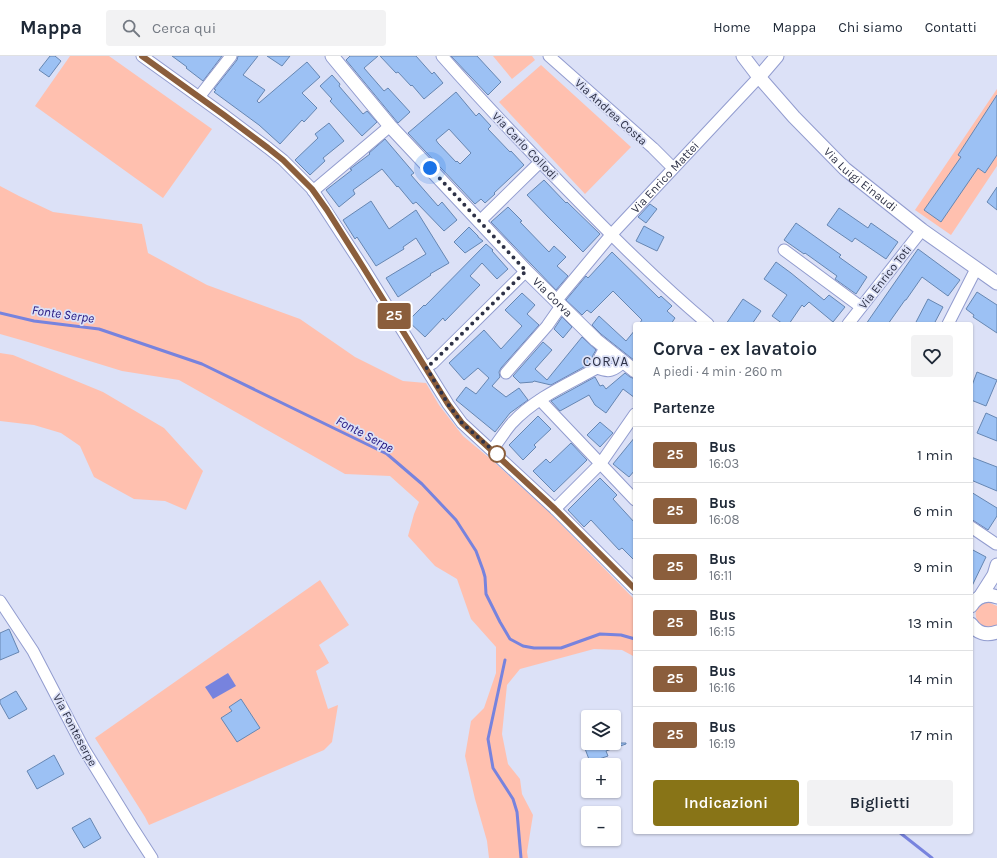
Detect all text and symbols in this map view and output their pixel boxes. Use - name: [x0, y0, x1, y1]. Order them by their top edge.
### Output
- search box: [106, 10, 386, 46]
- text: Mappa: [20, 17, 82, 39]
- icon: search: [120, 17, 142, 39]
- text: Cerca qui: [152, 19, 216, 37]
- text: Home: [713, 19, 750, 36]
- text: Mappa: [772, 19, 816, 36]
- text: Chi siamo: [838, 19, 903, 36]
- text: Contatti: [925, 19, 977, 36]
- street label: Via Andrea Costa: [572, 76, 650, 148]
- street label: Via Carlo Collodi: [489, 109, 561, 183]
- street label: Via Enrico Mattei: [628, 139, 702, 216]
- street label: Via Luigi Einaudi: [821, 145, 900, 215]
- your location: [420, 158, 440, 178]
- street label: Via Enrico Toti: [856, 242, 914, 312]
- street label: Via Corva: [530, 274, 576, 320]
- water label: Fonte Serpe: [31, 302, 95, 326]
- line badge: 25: [376, 303, 412, 329]
- text: 25: [386, 307, 402, 324]
- button: heart: [911, 335, 953, 377]
- text: Corva - ex lavatoio: [653, 338, 817, 360]
- district label: CORVA: [583, 353, 629, 370]
- text: A piedi · 4 min · 260 m: [653, 364, 782, 379]
- text: Partenze: [653, 399, 715, 417]
- water label: Fonte Serpe: [334, 413, 396, 455]
- text: Bus: [709, 438, 736, 456]
- unlabelled marker: [488, 445, 506, 463]
- text: 25: [667, 446, 683, 463]
- text: 1 min: [917, 446, 953, 464]
- text: 16:03: [709, 456, 739, 471]
- text: Bus: [709, 494, 736, 512]
- text: 25: [667, 502, 683, 519]
- text: 6 min: [913, 502, 953, 520]
- text: 16:08: [709, 512, 739, 527]
- text: Bus: [709, 550, 736, 568]
- text: 25: [667, 558, 683, 575]
- text: 9 min: [913, 558, 953, 576]
- text: 16:11: [709, 568, 732, 583]
- text: Bus: [709, 606, 736, 624]
- text: 25: [667, 614, 683, 631]
- text: 13 min: [908, 614, 953, 632]
- text: 16:15: [709, 624, 735, 639]
- text: Bus: [709, 662, 736, 680]
- text: 25: [667, 670, 683, 687]
- text: 14 min: [909, 670, 953, 688]
- text: 16:16: [709, 680, 735, 695]
- street label: Via Fonteserpe: [50, 691, 100, 769]
- map controls: [581, 710, 621, 846]
- button: layers: [581, 710, 621, 750]
- text: Bus: [709, 718, 736, 736]
- text: 25: [667, 726, 683, 743]
- text: 17 min: [910, 726, 953, 744]
- text: 16:19: [709, 736, 736, 751]
- button: +: [581, 758, 621, 798]
- button: Indicazioni: [653, 780, 799, 826]
- button: Biglietti: [807, 780, 953, 826]
- button: −: [581, 806, 621, 846]

